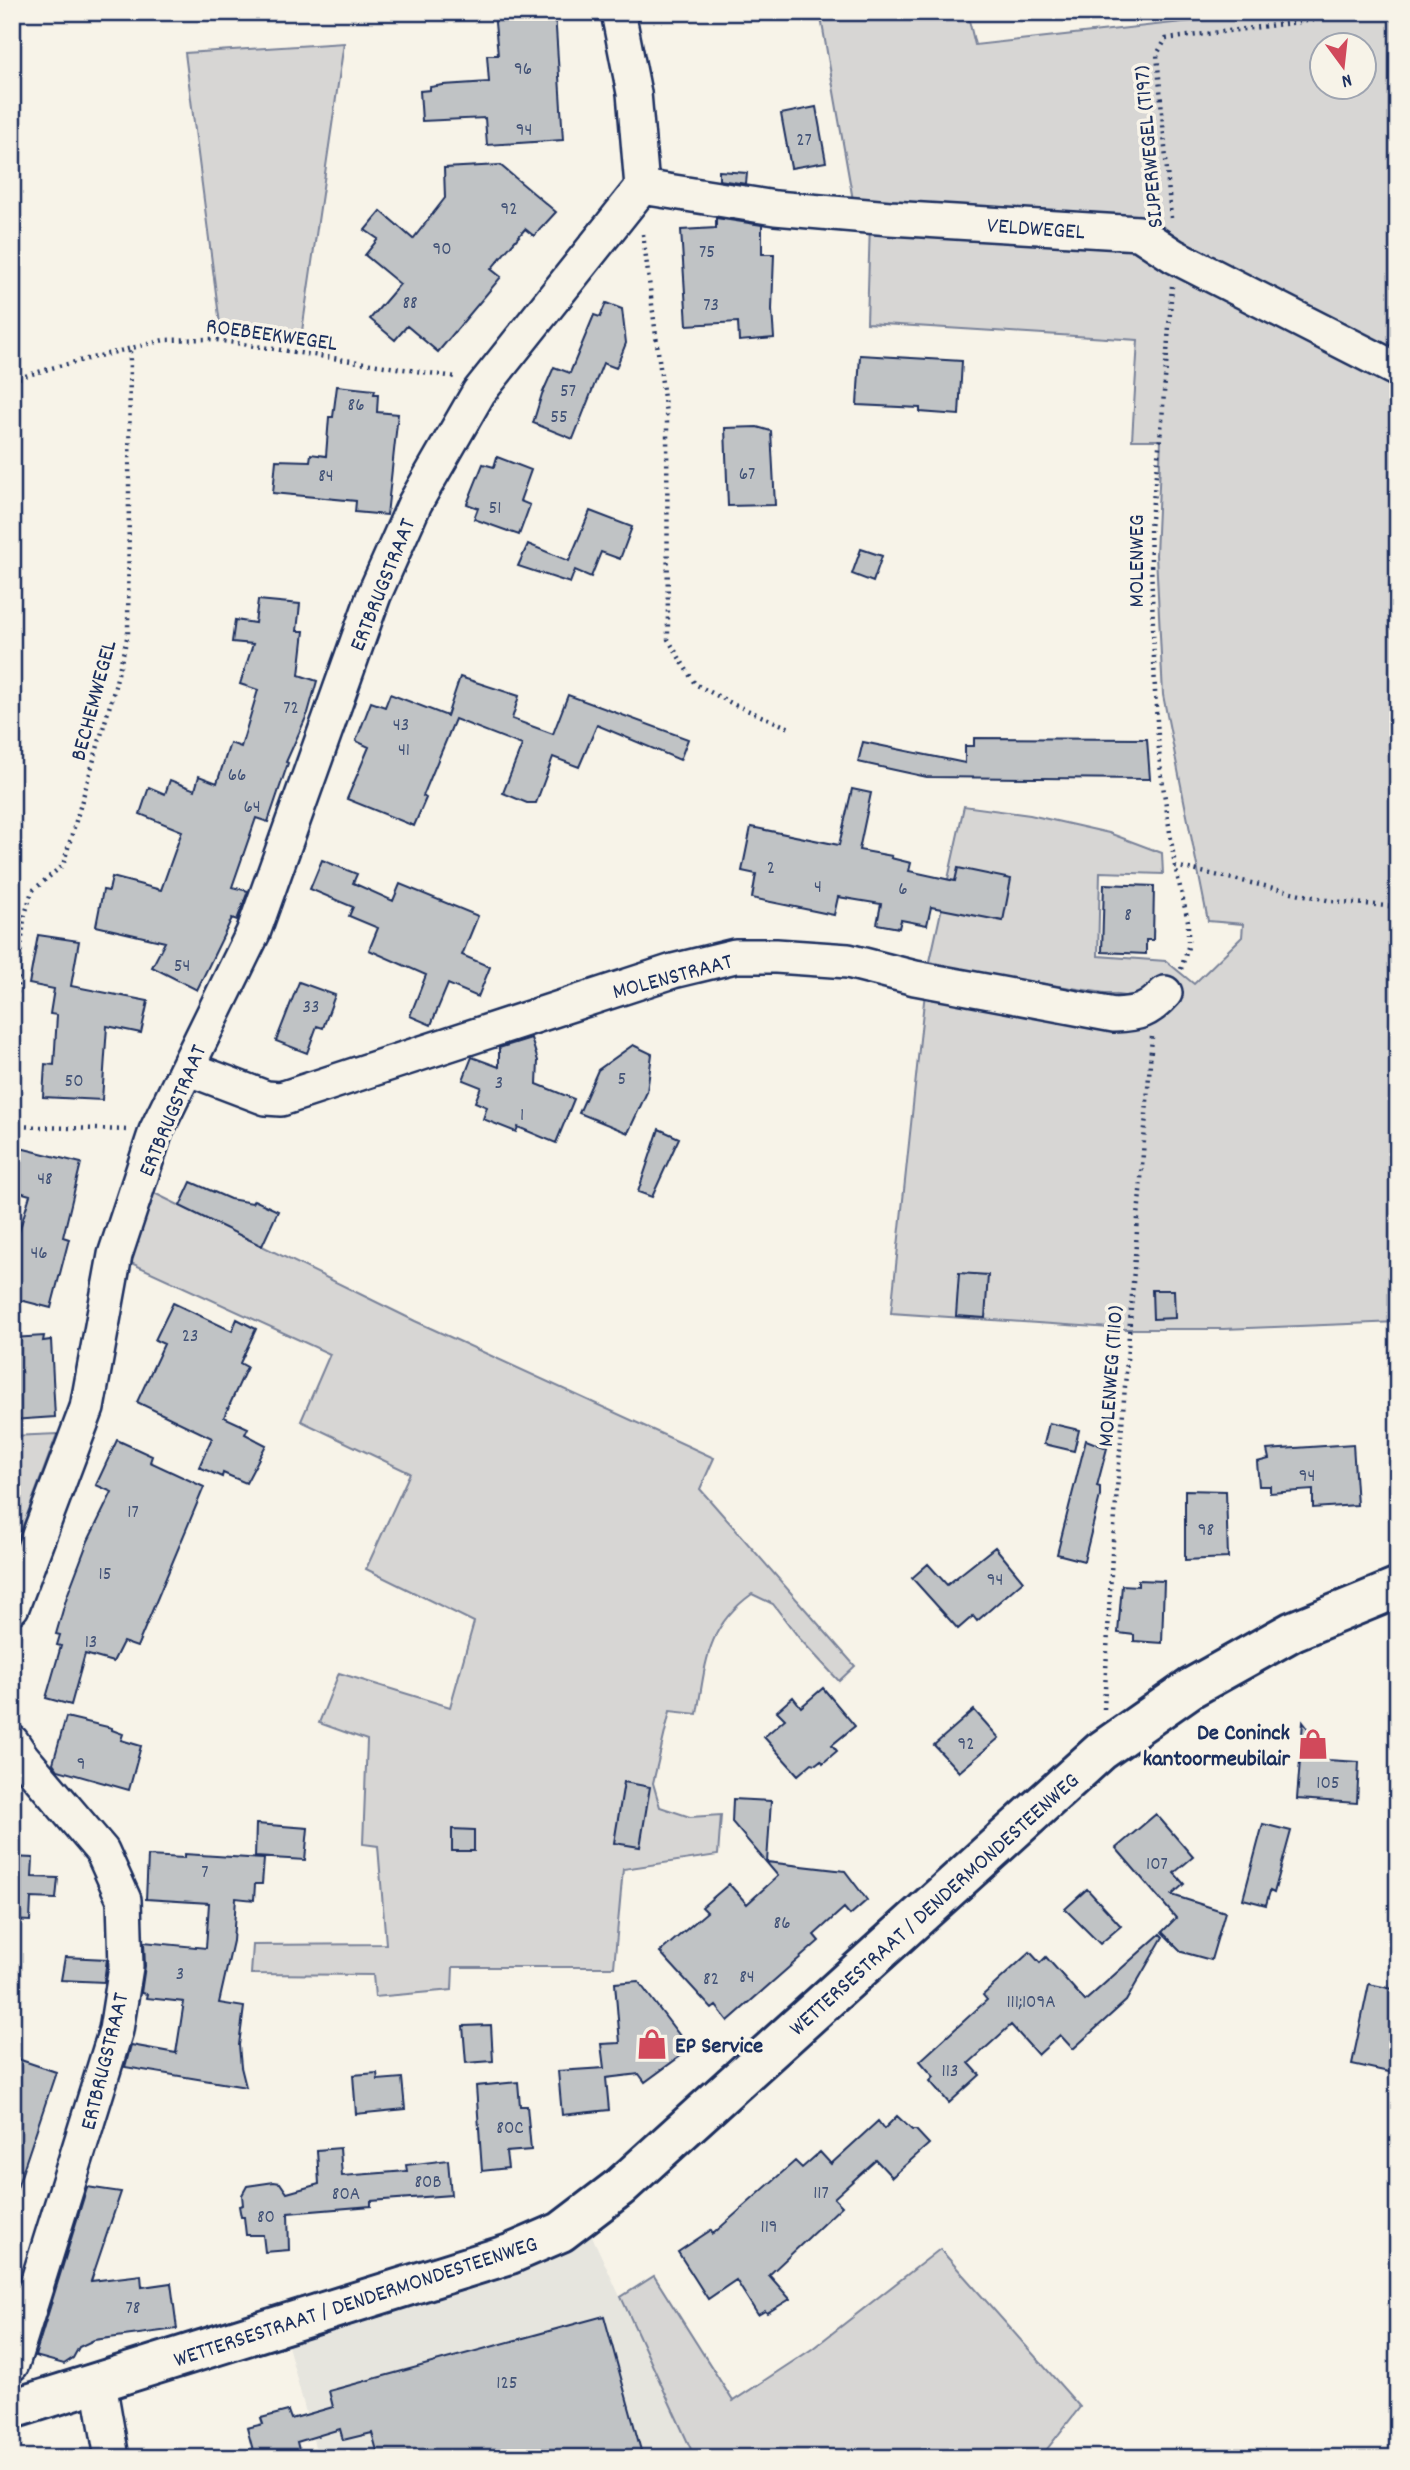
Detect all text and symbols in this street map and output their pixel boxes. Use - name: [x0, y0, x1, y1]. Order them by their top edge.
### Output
- north arrow: [1308, 32, 1378, 102]
- house number: 96: [514, 57, 532, 84]
- street label: SIJPERWEGEL (T197): [1127, 64, 1174, 229]
- text: N: [1338, 65, 1355, 93]
- house number: 94: [516, 118, 532, 145]
- house number: 27: [796, 128, 812, 155]
- house number: 92: [500, 197, 518, 224]
- street label: VELDWEGEL: [986, 211, 1086, 250]
- house number: 90: [432, 237, 452, 264]
- house number: 75: [699, 240, 715, 267]
- house number: 88: [402, 291, 418, 318]
- house number: 73: [703, 293, 719, 320]
- street label: ROEBEEKWEGEL: [204, 311, 340, 362]
- house number: 57: [560, 379, 576, 406]
- house number: 86: [348, 393, 364, 420]
- house number: 55: [550, 405, 568, 432]
- house number: 67: [739, 462, 755, 489]
- house number: 84: [318, 464, 334, 491]
- house number: 51: [489, 496, 501, 523]
- street label: ERTBRUGSTRAAT: [343, 514, 426, 657]
- street label: MOLENWEG: [1122, 514, 1155, 608]
- street label: BECHEMWEGEL: [63, 636, 127, 765]
- house number: 72: [283, 696, 299, 723]
- house number: 43: [393, 713, 409, 740]
- house number: 41: [398, 738, 410, 765]
- house number: 66: [228, 763, 246, 790]
- house number: 64: [243, 795, 261, 822]
- house number: 2: [767, 856, 775, 883]
- house number: 4: [814, 875, 822, 902]
- house number: 6: [898, 877, 908, 904]
- house number: 8: [1124, 903, 1132, 930]
- street label: MOLENSTRAAT: [609, 947, 736, 1010]
- house number: 54: [174, 954, 190, 981]
- house number: 33: [303, 995, 319, 1022]
- street label: ERTBRUGSTRAAT: [132, 1040, 217, 1182]
- house number: 5: [618, 1067, 626, 1094]
- house number: 50: [64, 1069, 84, 1096]
- house number: 3: [495, 1071, 503, 1098]
- house number: 1: [520, 1103, 524, 1130]
- house number: 48: [37, 1167, 53, 1194]
- house number: 46: [30, 1241, 48, 1268]
- street label: MOLENWEG (T110): [1091, 1304, 1134, 1448]
- house number: 23: [182, 1324, 198, 1351]
- house number: 94: [1299, 1464, 1315, 1491]
- house number: 17: [127, 1500, 139, 1527]
- house number: 98: [1198, 1518, 1214, 1545]
- house number: 15: [99, 1562, 111, 1589]
- house number: 94: [987, 1568, 1003, 1595]
- house number: 13: [85, 1630, 97, 1657]
- place label: De Coninck kantoormeubilair: [1143, 1718, 1291, 1777]
- shop icon: De Coninck kantoormeubilair: [1296, 1727, 1330, 1761]
- house number: 92: [957, 1732, 975, 1759]
- house number: 9: [77, 1752, 85, 1779]
- street label: WETTERSESTRAAT / DENDERMONDESTEENWEG: [783, 1766, 1088, 2045]
- house number: 105: [1316, 1771, 1340, 1798]
- house number: 107: [1146, 1852, 1168, 1879]
- house number: 7: [201, 1860, 209, 1887]
- house number: 86: [774, 1911, 790, 1938]
- house number: 3: [176, 1962, 184, 1989]
- house number: 84: [739, 1965, 755, 1992]
- house number: 82: [703, 1967, 719, 1994]
- street label: ERTBRUGSTRAAT: [73, 1990, 139, 2134]
- house number: 111;109A: [1006, 1990, 1056, 2017]
- shop icon: EP Service: [635, 2027, 669, 2061]
- place label: EP Service: [675, 2031, 763, 2064]
- house number: 113: [942, 2059, 958, 2086]
- house number: 80C: [496, 2116, 524, 2143]
- house number: 80B: [415, 2170, 441, 2197]
- house number: 117: [813, 2181, 829, 2208]
- house number: 80A: [332, 2182, 360, 2209]
- house number: 80: [257, 2205, 275, 2232]
- house number: 119: [760, 2215, 778, 2242]
- street label: WETTERSESTRAAT / DENDERMONDESTEENWEG: [170, 2229, 542, 2378]
- house number: 78: [126, 2296, 140, 2323]
- house number: 125: [496, 2371, 518, 2398]

